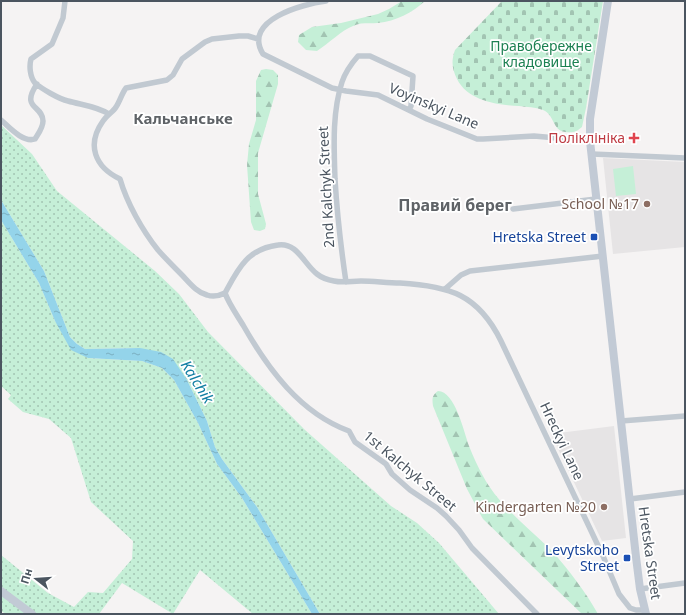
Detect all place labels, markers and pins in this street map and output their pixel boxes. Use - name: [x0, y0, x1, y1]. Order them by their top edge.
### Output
- place label: Поліклініка: [548, 128, 625, 147]
- marker: Поліклініка: [628, 132, 640, 144]
- place label: School №17: [561, 194, 639, 213]
- marker: School №17: [642, 199, 652, 209]
- place label: Hretska Street: [492, 227, 586, 246]
- marker: Hretska Street: [589, 232, 599, 242]
- place label: Kindergarten №20: [475, 497, 596, 516]
- marker: Kindergarten №20: [599, 502, 609, 512]
- place label: Levytskoho Street: [545, 540, 619, 575]
- marker: Levytskoho Street: [622, 553, 632, 563]

